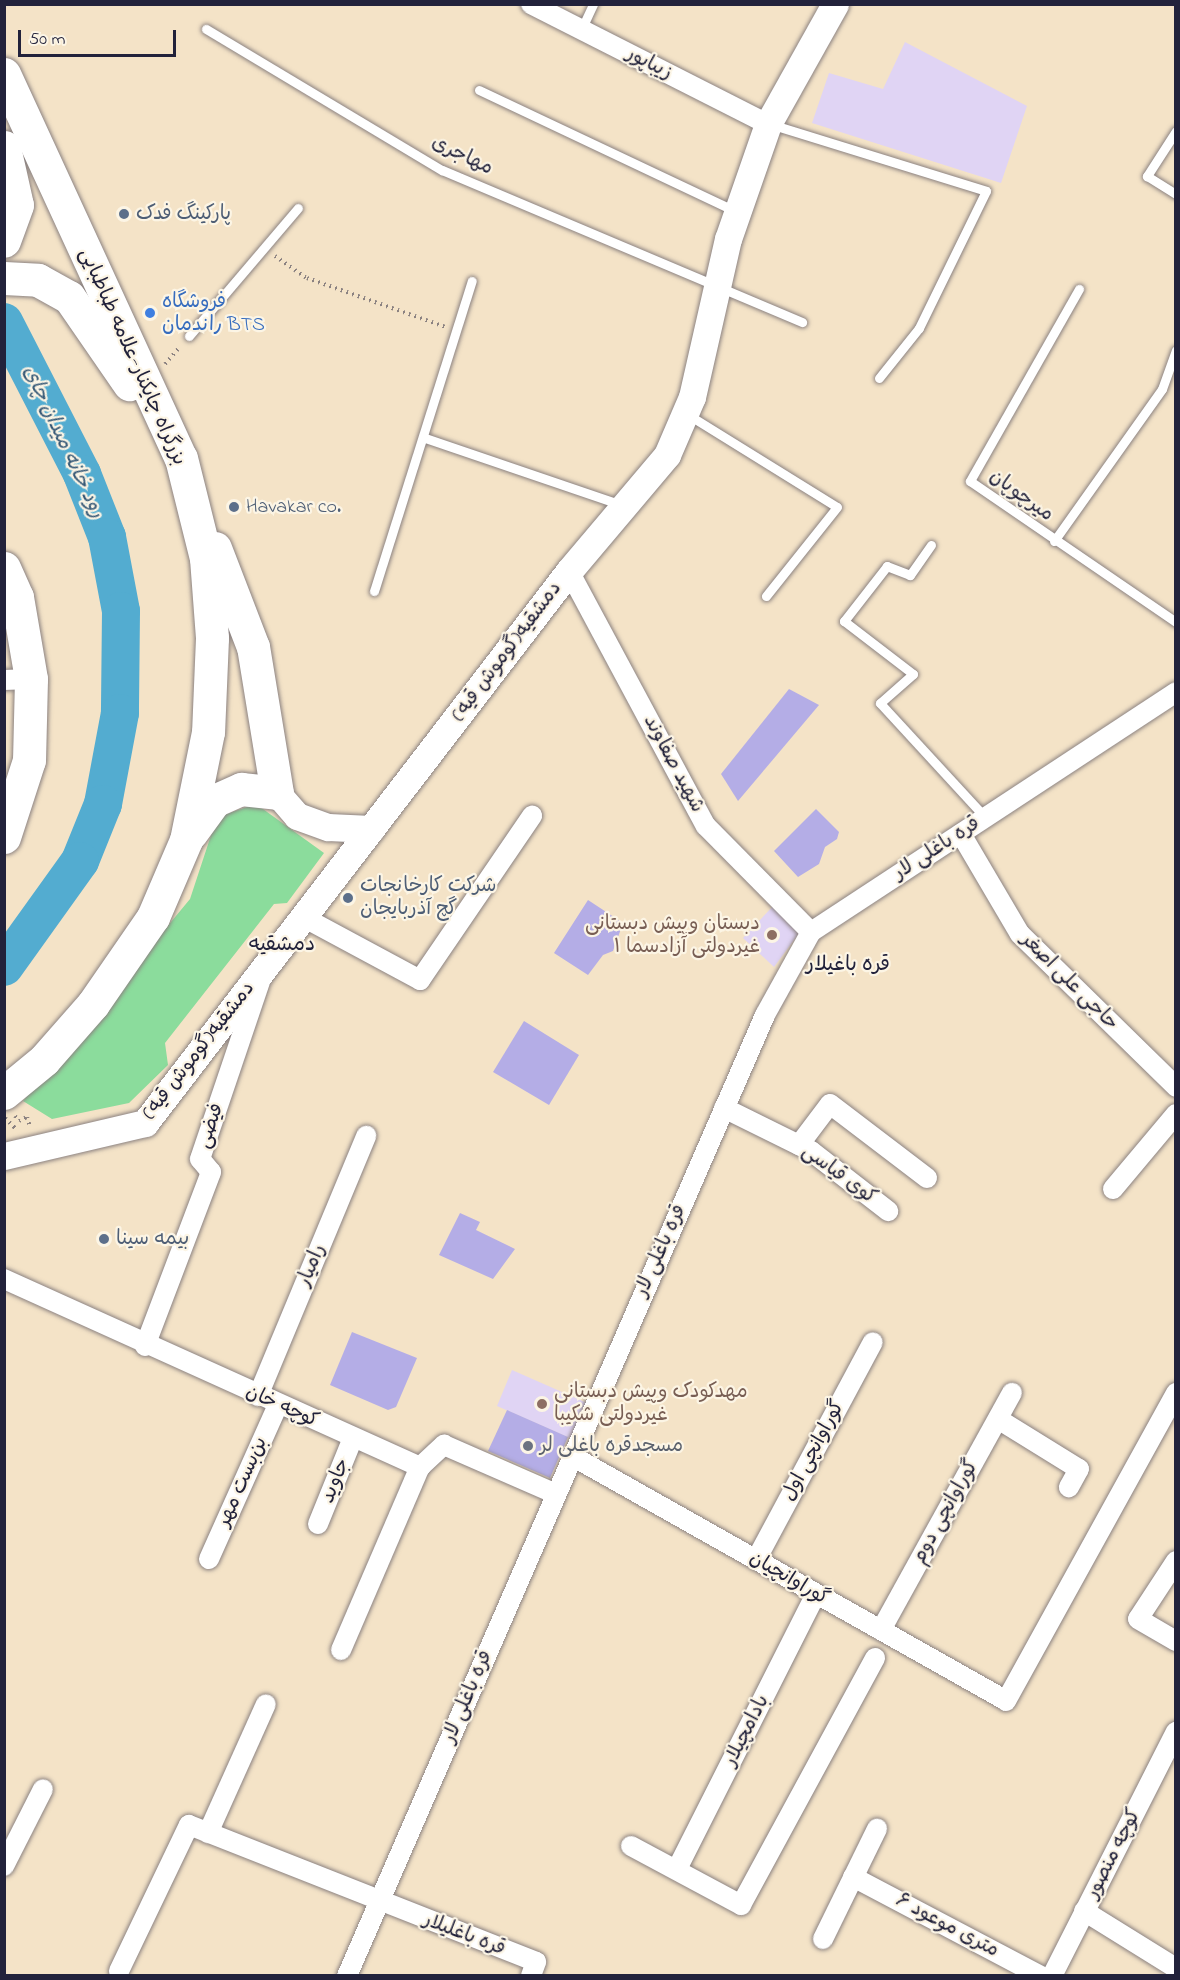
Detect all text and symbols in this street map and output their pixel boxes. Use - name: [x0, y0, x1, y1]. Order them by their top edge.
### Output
- scale bar: [21, 18, 178, 56]
- text: 50 m: [29, 27, 66, 53]
- street label: زیباپور: [622, 42, 676, 86]
- street label: مهاجری: [427, 131, 497, 181]
- place label: پارکینگ فدک: [136, 202, 231, 226]
- marker: پارکینگ فدک: [117, 207, 131, 221]
- street label: بزرگراه چایکنار-علامه طباطبایی: [73, 245, 191, 469]
- place label: فروشگاه راندمان BTS: [162, 290, 265, 337]
- marker: فروشگاه راندمان BTS: [143, 306, 157, 320]
- water label: رود خانه میدان چای: [17, 362, 109, 522]
- street label: میرچوپان: [984, 465, 1058, 527]
- place label: Havakar co.: [246, 495, 341, 519]
- marker: Havakar co.: [227, 500, 241, 514]
- street label: دمشقیه(گوموش قیه): [447, 577, 567, 727]
- street label: شهید صفاوند: [637, 711, 709, 817]
- street label: قره باغلی لار: [889, 812, 985, 886]
- place label: شرکت کارخانجات گچ آذربایجان: [360, 874, 496, 921]
- marker: شرکت کارخانجات گچ آذربایجان: [341, 891, 355, 905]
- place label: دبستان وپیش دبستانی غیردولتی آزادسما ۱: [585, 912, 760, 959]
- marker: دبستان وپیش دبستانی غیردولتی آزادسما ۱: [765, 928, 779, 942]
- street label: حاجی علی اصغر: [1015, 928, 1123, 1036]
- district label: دمشقیه: [249, 932, 315, 958]
- district label: قره باغیلار: [806, 952, 890, 978]
- street label: دمشقیه(گوموش قیه): [138, 977, 260, 1125]
- street label: فیضی: [192, 1100, 230, 1152]
- street label: کوی قیاسی: [797, 1140, 881, 1210]
- street label: قره باغلی لار: [630, 1201, 692, 1301]
- place label: بیمه سینا: [116, 1227, 189, 1251]
- marker: بیمه سینا: [97, 1232, 111, 1246]
- street label: رامیار: [292, 1241, 332, 1291]
- street label: کوچه خان: [242, 1380, 322, 1434]
- place label: مهدکودک وپیش دبستانی غیردولتی شکیبا: [554, 1380, 748, 1427]
- marker: مهدکودک وپیش دبستانی غیردولتی شکیبا: [535, 1397, 549, 1411]
- street label: گوراوانچی اول: [777, 1397, 851, 1505]
- street label: بن‌بست مهر: [213, 1433, 273, 1531]
- place label: مسجدقره باغلی لر: [540, 1434, 683, 1458]
- marker: مسجدقره باغلی لر: [521, 1439, 535, 1453]
- street label: جاوید: [316, 1455, 356, 1507]
- street label: گوراوانچی دوم: [907, 1456, 985, 1568]
- street label: گوراوانچیان: [745, 1547, 833, 1611]
- street label: قره باغلی لار: [438, 1647, 498, 1747]
- street label: بادامچیلار: [719, 1691, 775, 1771]
- street label: کوچه منصور: [1081, 1805, 1147, 1903]
- street label: ۶ متری موعود: [891, 1889, 1003, 1963]
- street label: قره باغلیلار: [420, 1908, 508, 1962]

